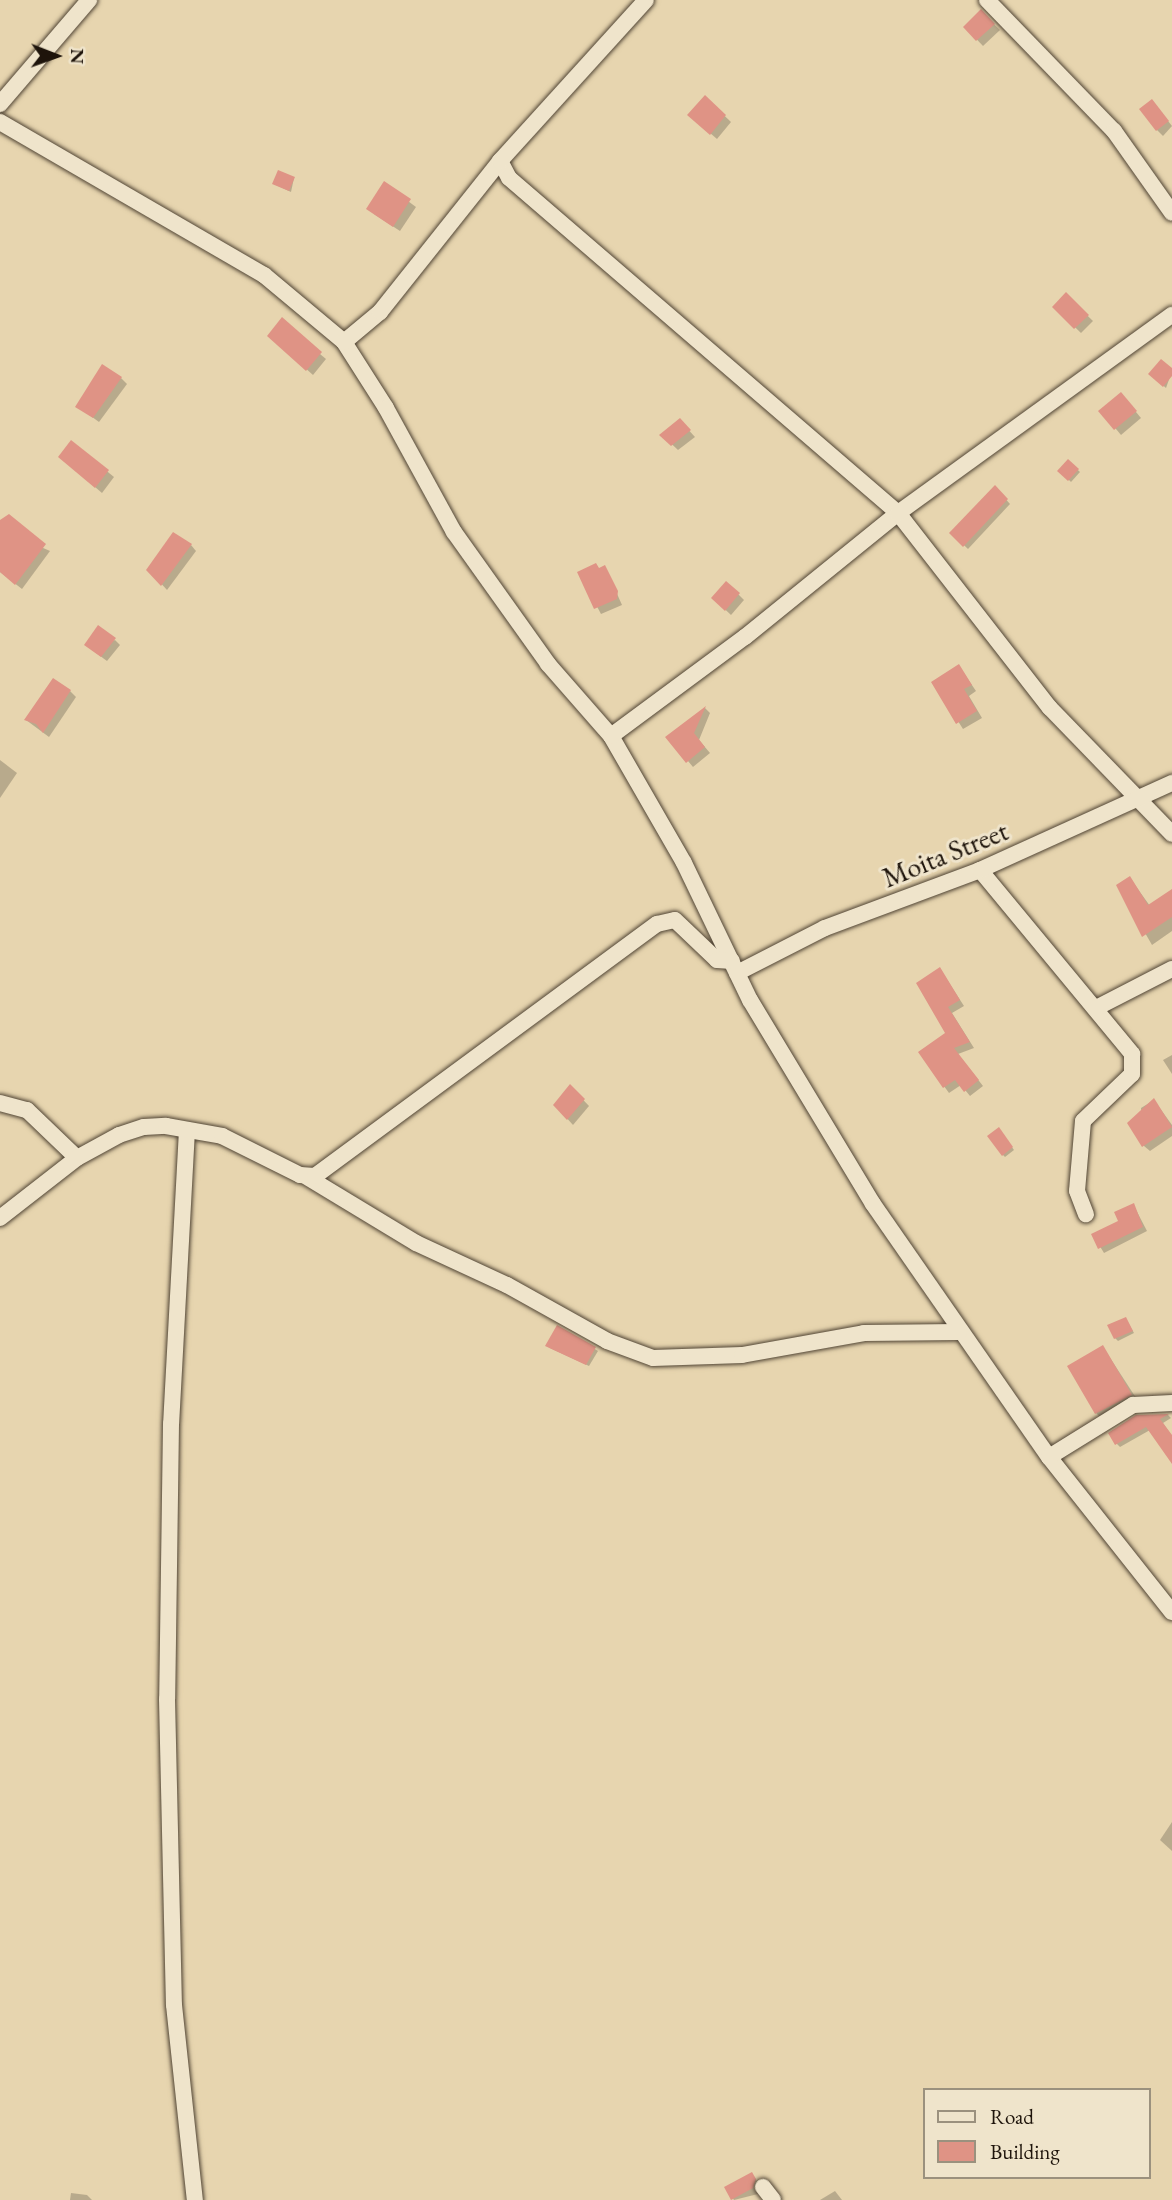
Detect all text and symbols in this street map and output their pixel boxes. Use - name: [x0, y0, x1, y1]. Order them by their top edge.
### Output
- north arrow: [21, 21, 91, 91]
- text: N: [65, 48, 90, 64]
- street label: Moita Street: [877, 814, 1013, 894]
- legend: [923, 2088, 1151, 2179]
- text: Road: [990, 2103, 1034, 2130]
- text: Building: [990, 2138, 1060, 2165]

